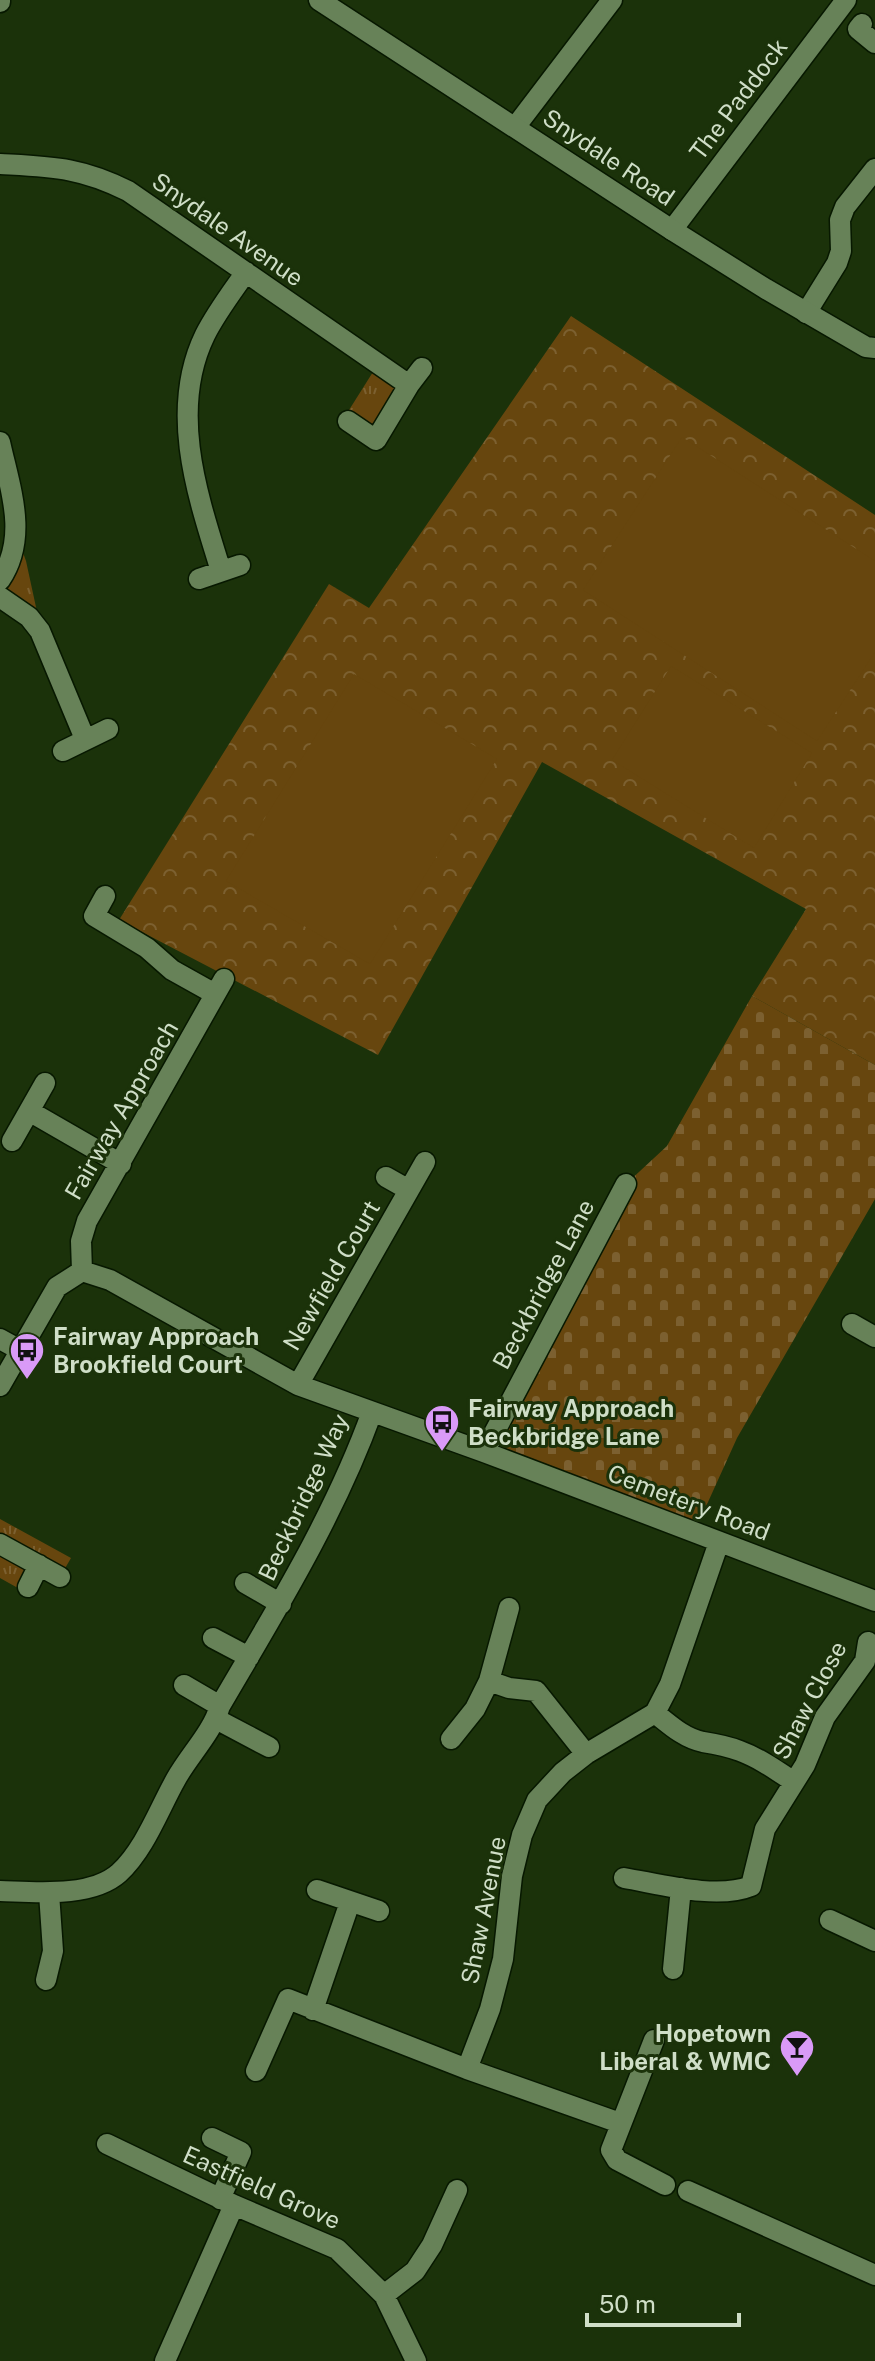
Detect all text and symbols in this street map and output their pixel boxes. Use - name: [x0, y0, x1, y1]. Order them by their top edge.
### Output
- street label: The Paddock: [683, 33, 793, 165]
- street label: Snydale Road: [538, 103, 680, 211]
- street label: Snydale Avenue: [147, 166, 309, 292]
- street label: Fairway Approach: [59, 1016, 183, 1204]
- street label: Beckbridge Lane: [486, 1194, 600, 1374]
- street label: Newfield Court: [277, 1195, 385, 1355]
- place label: Fairway Approach Brookfield Court: [53, 1322, 259, 1378]
- bus stop icon: Fairway Approach Brookfield Court: [8, 1331, 46, 1381]
- place label: Fairway Approach Beckbridge Lane: [468, 1394, 674, 1450]
- bus stop icon: Fairway Approach Beckbridge Lane: [423, 1403, 461, 1453]
- street label: Beckbridge Way: [252, 1409, 354, 1585]
- street label: Cemetery Road: [604, 1458, 774, 1546]
- street label: Shaw Close: [766, 1636, 852, 1764]
- street label: Shaw Avenue: [455, 1834, 511, 1986]
- place label: Hopetown Liberal & WMC: [599, 2019, 771, 2075]
- bar icon: Hopetown Liberal & WMC: [778, 2028, 816, 2078]
- street label: Eastfield Grove: [179, 2140, 345, 2234]
- scale bar: [587, 2277, 739, 2327]
- text: 50 m: [599, 2290, 656, 2318]

